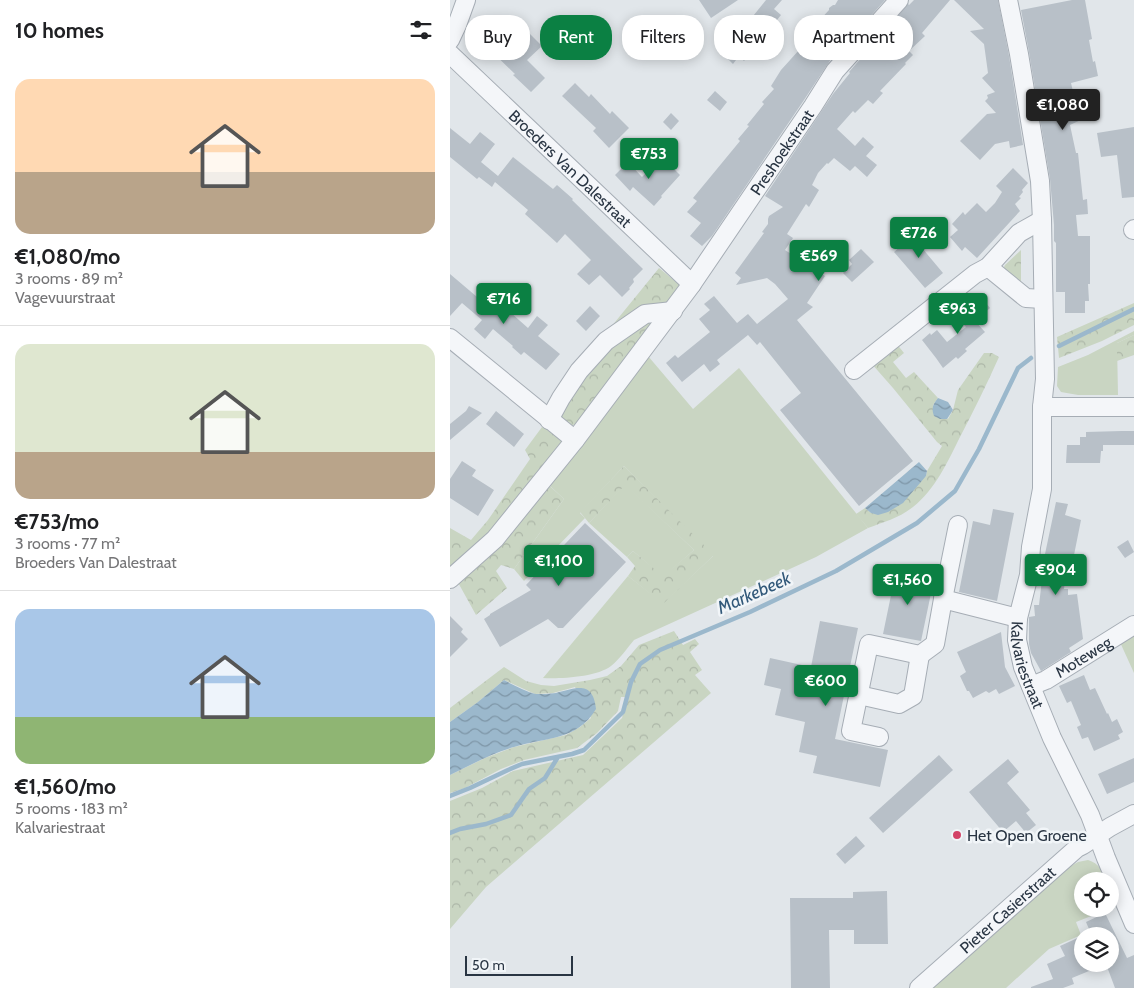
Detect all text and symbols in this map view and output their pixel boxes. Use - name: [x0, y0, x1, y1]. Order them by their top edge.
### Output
- chip: Buy: [465, 15, 530, 60]
- chip: Rent: [540, 15, 612, 60]
- chip: Filters: [622, 15, 704, 60]
- chip: New: [714, 15, 784, 60]
- chip: Apartment: [794, 15, 913, 60]
- icon: filters: [407, 16, 435, 44]
- text: 10 homes: [15, 18, 104, 43]
- pin: €1,080: [1022, 88, 1104, 131]
- text: €1,080: [1037, 95, 1089, 114]
- street label: Preshoekstraat: [746, 105, 818, 198]
- street label: Broeders Van Dalestraat: [505, 106, 636, 231]
- icon: home: [180, 111, 270, 201]
- pin: €753: [619, 138, 679, 180]
- text: €753: [631, 144, 667, 163]
- pin: €726: [889, 216, 949, 259]
- text: €726: [901, 223, 937, 242]
- pin: €569: [789, 240, 849, 282]
- text: €1,080/mo: [15, 244, 120, 269]
- text: €569: [801, 246, 837, 265]
- text: 3 rooms · 89 m²: [15, 269, 123, 288]
- pin: €716: [474, 282, 534, 325]
- text: Vagevuurstraat: [15, 288, 115, 307]
- text: €716: [487, 289, 521, 308]
- pin: €963: [928, 292, 988, 335]
- text: €963: [940, 299, 976, 318]
- icon: home: [180, 377, 270, 467]
- text: €753/mo: [15, 509, 99, 534]
- text: 3 rooms · 77 m²: [15, 534, 120, 553]
- pin: €1,100: [518, 544, 600, 587]
- text: €1,100: [535, 551, 583, 570]
- text: Broeders Van Dalestraat: [15, 553, 177, 572]
- pin: €904: [1026, 554, 1086, 596]
- text: €904: [1036, 560, 1076, 579]
- pin: €1,560: [867, 564, 949, 606]
- water label: Markebeek: [713, 567, 795, 619]
- text: €1,560: [884, 570, 932, 589]
- street label: Kalvariestraat: [1007, 621, 1049, 712]
- street label: Moteweg: [1052, 632, 1116, 681]
- icon: home: [180, 642, 270, 732]
- pin: €600: [796, 664, 856, 707]
- text: €600: [805, 671, 847, 690]
- text: €1,560/mo: [15, 774, 116, 799]
- text: 5 rooms · 183 m²: [15, 799, 128, 818]
- text: Kalvariestraat: [15, 818, 105, 837]
- place label: Het Open Groene: [967, 826, 1087, 845]
- marker: Het Open Groene: [951, 829, 963, 841]
- street label: Pieter Casierstraat: [956, 862, 1059, 957]
- map controls: [1074, 872, 1119, 972]
- button: locate: [1074, 872, 1119, 917]
- button: layers: [1074, 927, 1119, 972]
- scale bar: [465, 953, 572, 976]
- text: 50 m: [472, 956, 505, 974]

